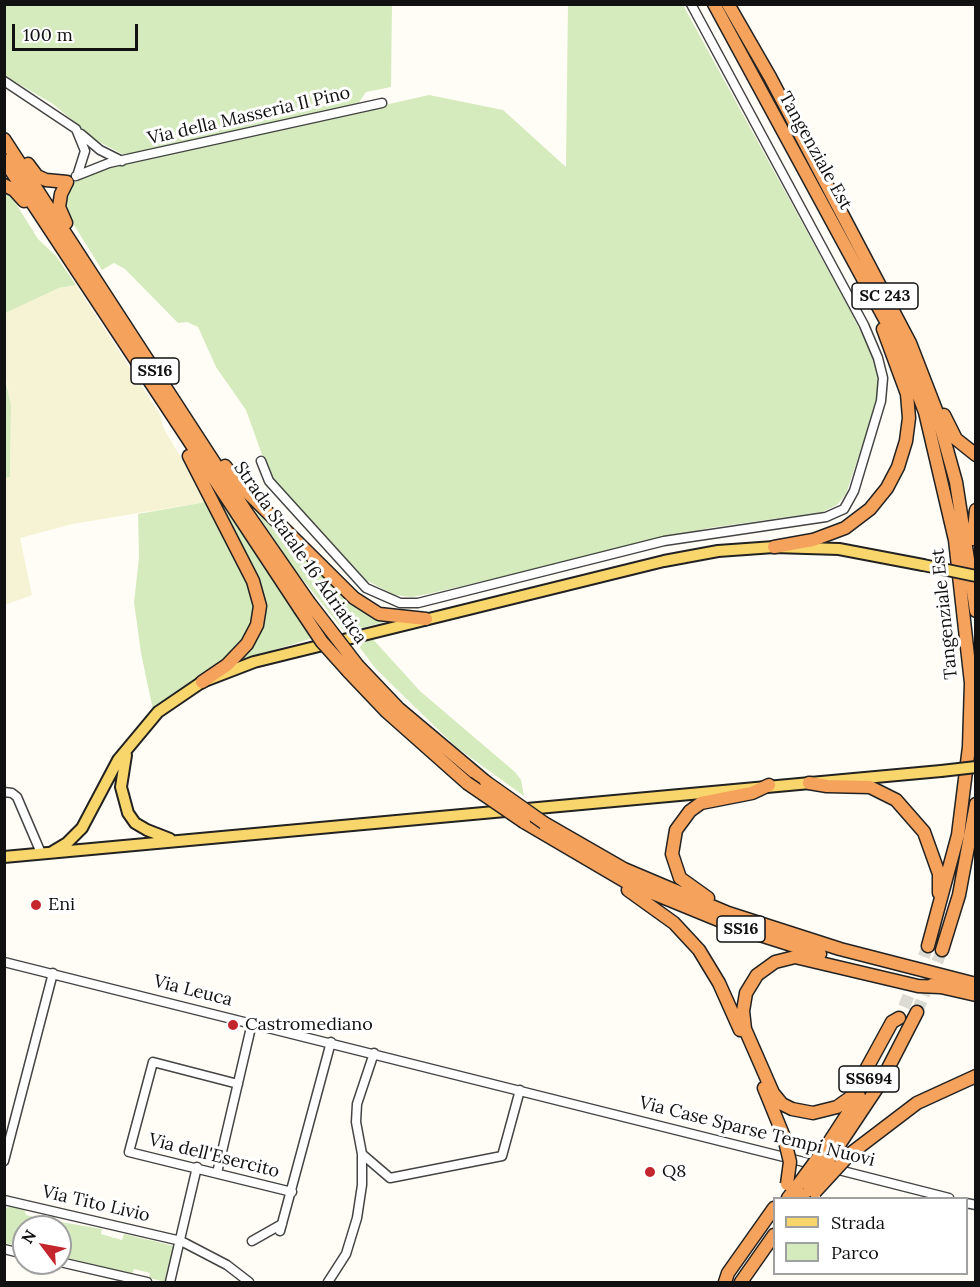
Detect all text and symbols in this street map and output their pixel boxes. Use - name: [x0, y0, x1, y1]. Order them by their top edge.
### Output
- scale bar: [15, 12, 141, 50]
- text: 100 m: [23, 23, 73, 46]
- street label: Via della Masseria Il Pino: [146, 82, 352, 150]
- street label: Tangenziale Est: [774, 88, 856, 214]
- road number: SC 243: [852, 283, 918, 309]
- road number: SS16: [131, 358, 179, 384]
- street label: Strada Statale 16 Adriatica: [229, 458, 371, 648]
- street label: Tangenziale Est: [927, 548, 963, 680]
- place label: Eni: [48, 894, 75, 916]
- marker: Eni: [29, 898, 43, 912]
- road number: SS16: [717, 916, 765, 942]
- street label: Via Leuca: [151, 971, 235, 1011]
- place label: Castromediano: [245, 1014, 373, 1036]
- marker: Castromediano: [226, 1018, 240, 1032]
- road number: SS694: [839, 1066, 899, 1092]
- street label: Via Case Sparse Tempi Nuovi: [637, 1092, 877, 1172]
- street label: Via dell'Esercito: [146, 1129, 282, 1183]
- place label: Q8: [662, 1161, 686, 1183]
- marker: Q8: [643, 1165, 657, 1179]
- street label: Via Tito Livio: [40, 1181, 152, 1227]
- legend: [773, 1197, 968, 1275]
- text: Strada: [831, 1211, 885, 1234]
- north arrow: [12, 1215, 72, 1275]
- text: N: [17, 1226, 40, 1247]
- text: Parco: [831, 1241, 879, 1264]

